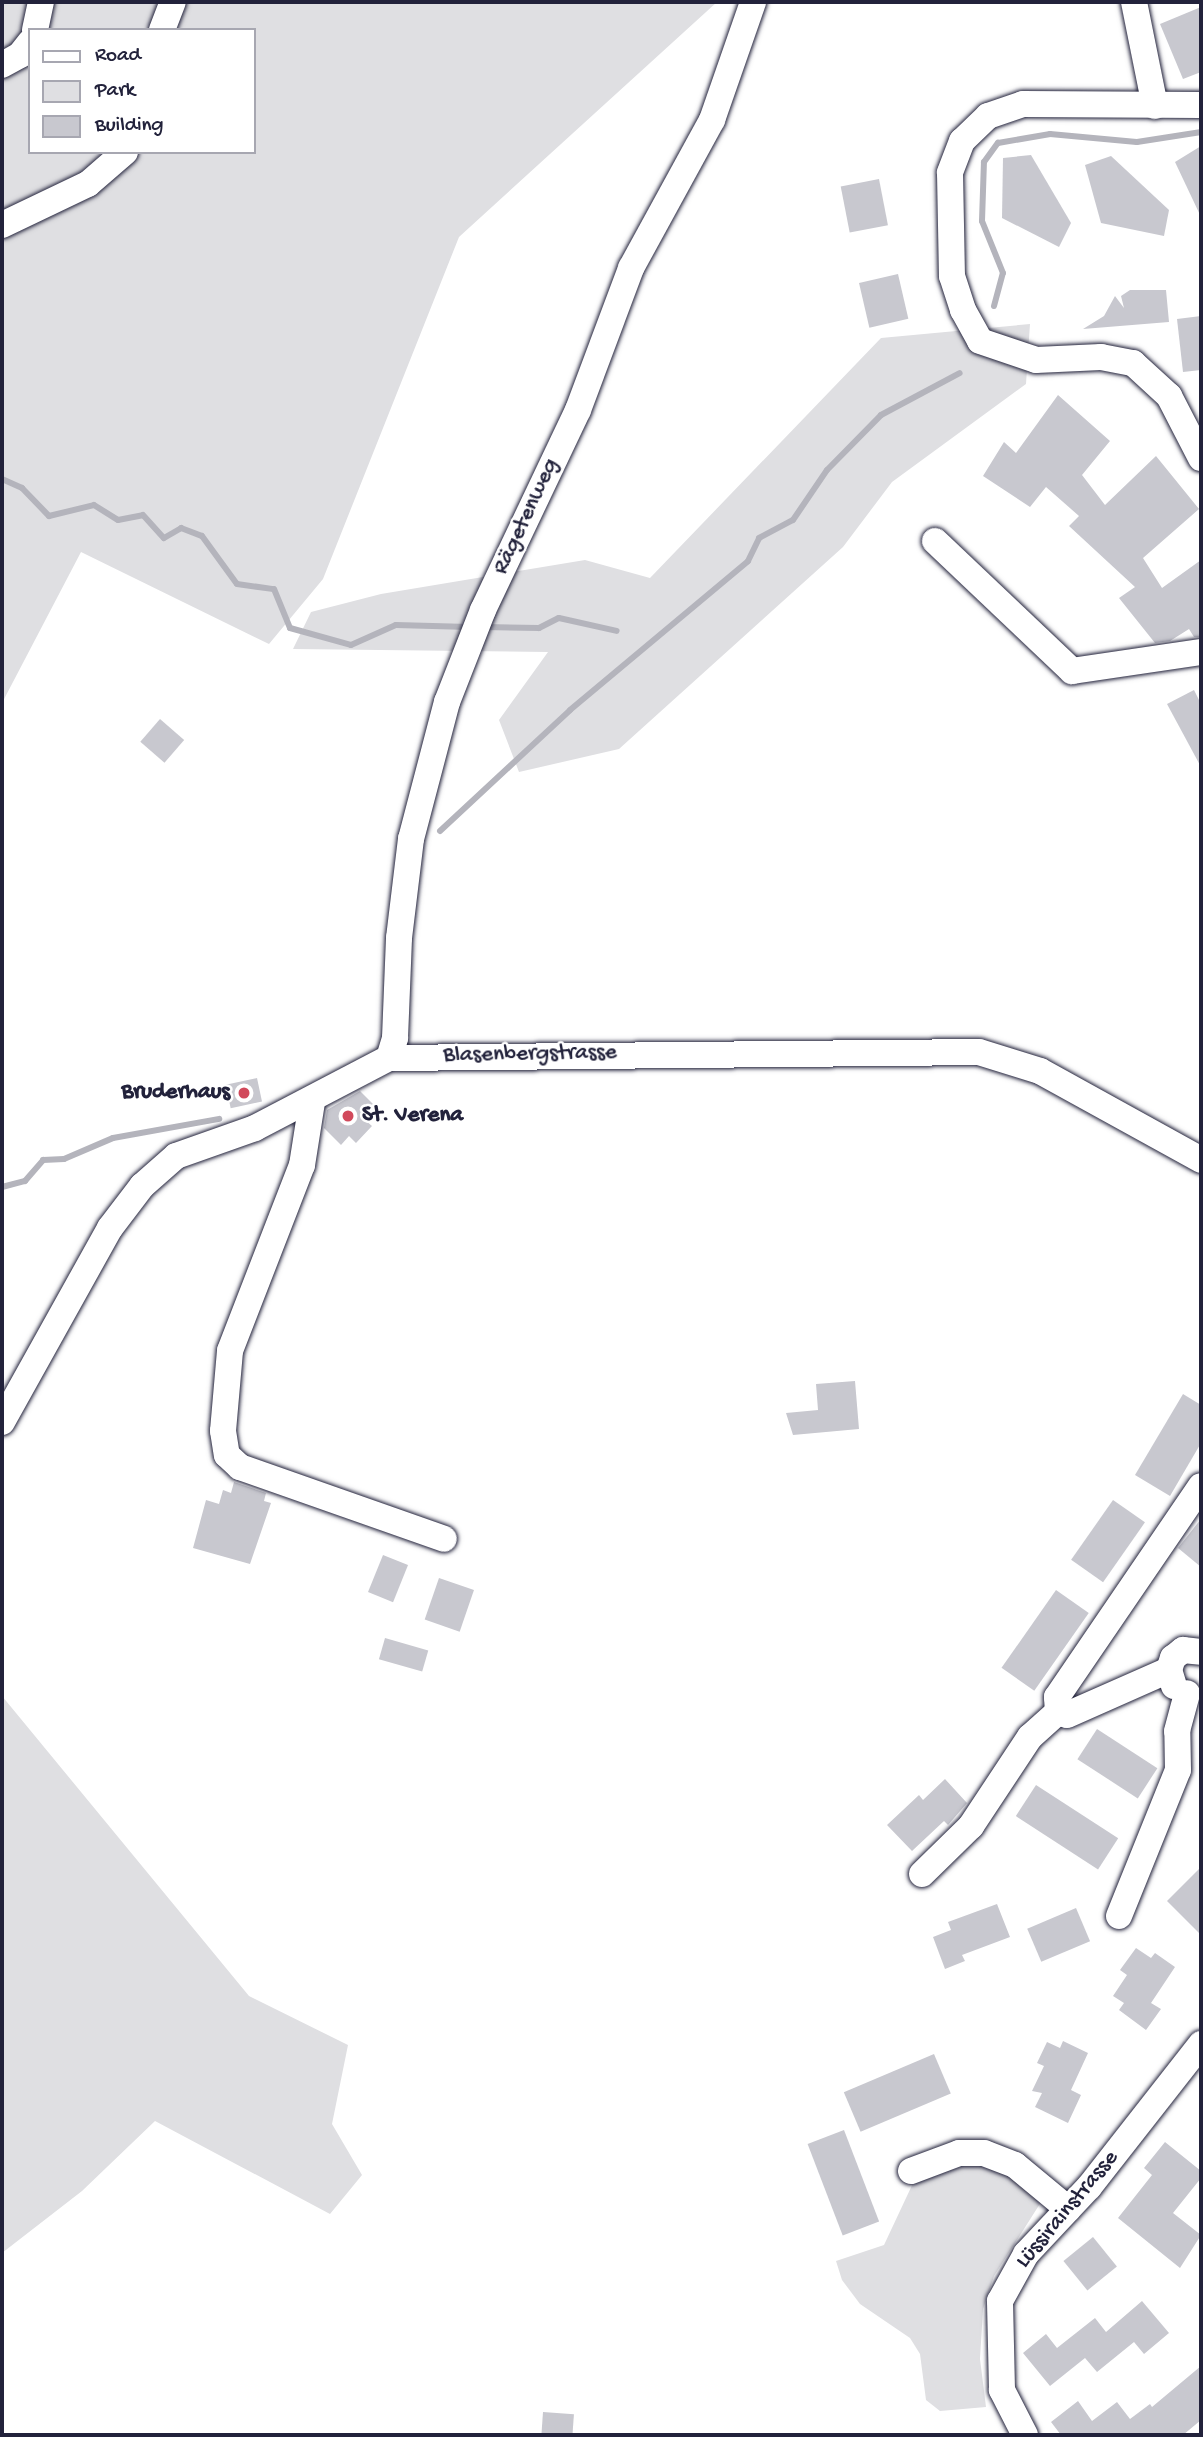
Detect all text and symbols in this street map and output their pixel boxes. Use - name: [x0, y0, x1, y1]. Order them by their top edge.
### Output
- legend: [28, 28, 256, 154]
- text: Road: [95, 44, 141, 69]
- text: Park: [95, 79, 135, 104]
- text: Building: [95, 114, 164, 139]
- street label: Rägetenweg: [488, 455, 566, 579]
- street label: Blasenbergstrasse: [443, 1040, 617, 1070]
- place label: Bruderhaus: [121, 1079, 230, 1107]
- marker: Bruderhaus: [236, 1085, 252, 1101]
- place label: St. Verena: [362, 1102, 463, 1130]
- marker: St. Verena: [340, 1108, 356, 1124]
- street label: Lüssirainstrasse: [1011, 2145, 1125, 2275]

